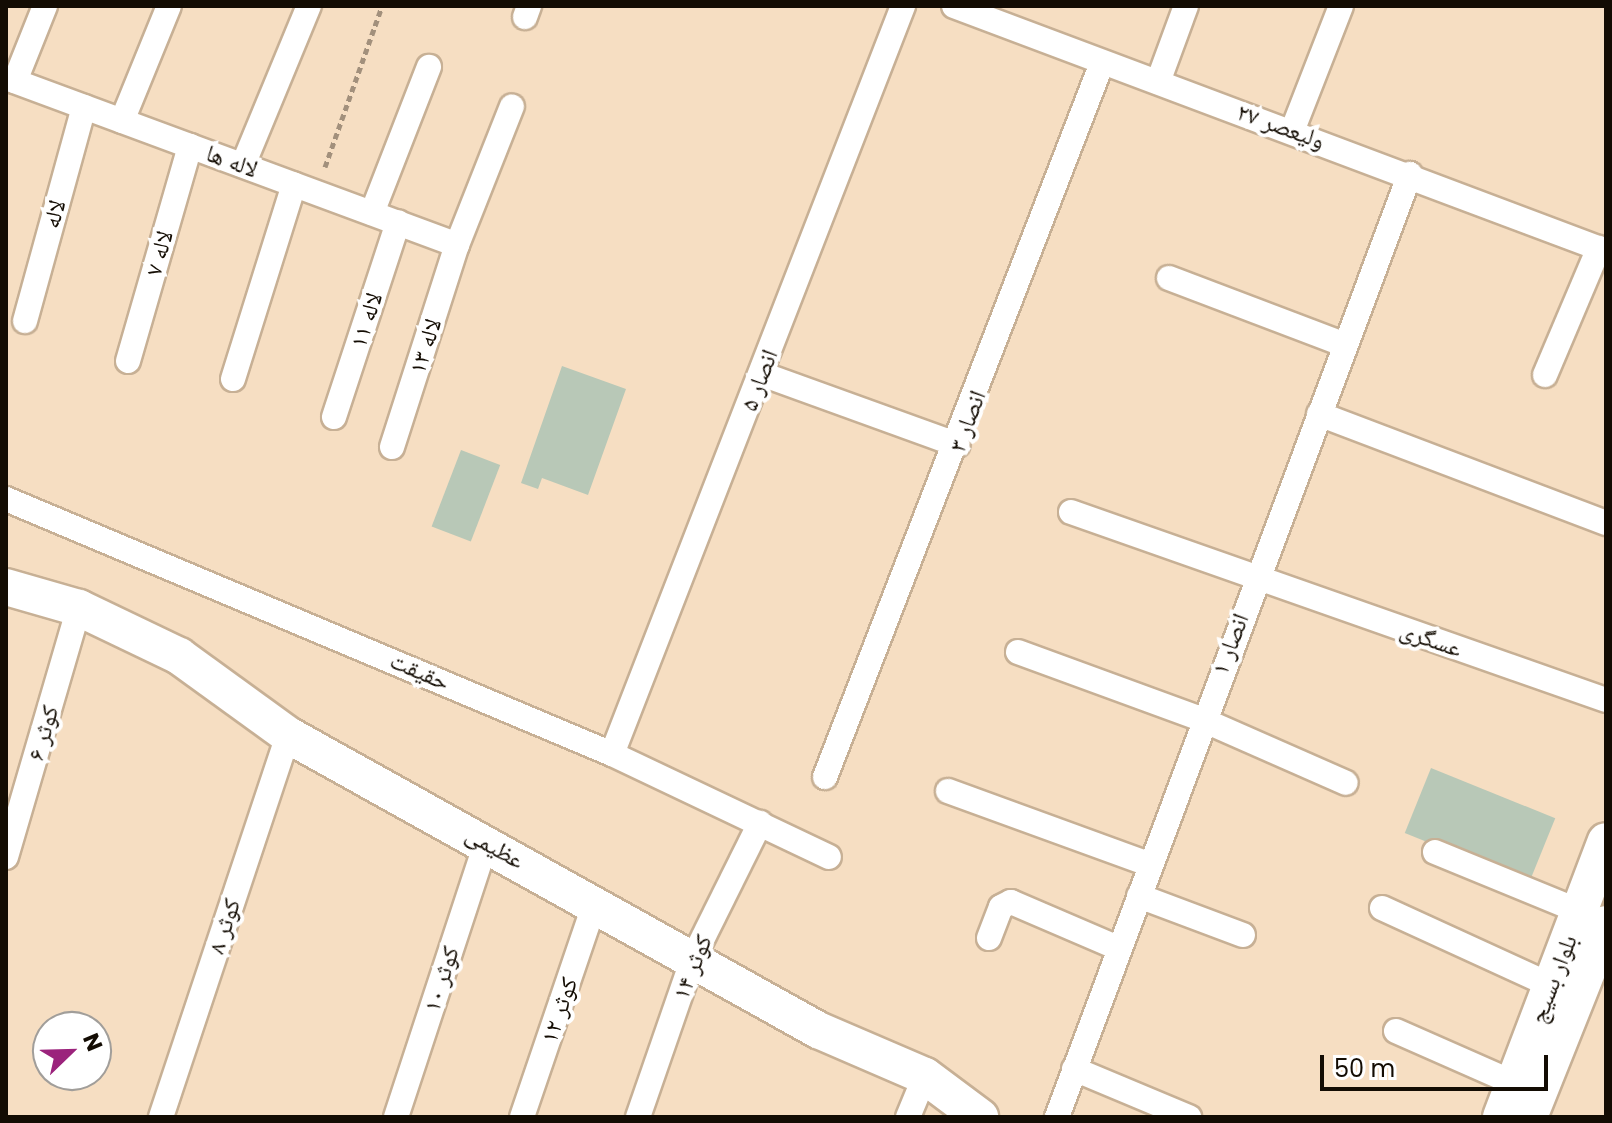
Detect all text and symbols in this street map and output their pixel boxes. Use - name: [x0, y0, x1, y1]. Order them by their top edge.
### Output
- street label: ولیعصر ۲۷: [1233, 97, 1329, 155]
- street label: لاله ها: [202, 138, 262, 184]
- street label: لاله: [36, 197, 72, 231]
- street label: لاله ۷: [139, 227, 179, 279]
- street label: لاله ۱۱: [344, 289, 388, 351]
- street label: لاله ۱۳: [403, 315, 447, 377]
- street label: انصار ۵: [734, 345, 784, 415]
- street label: انصار ۳: [942, 386, 992, 456]
- street label: انصار ۱: [1205, 609, 1255, 679]
- street label: عسگری: [1396, 615, 1466, 663]
- street label: حقیقت: [386, 646, 454, 696]
- street label: کوثر ۶: [21, 702, 65, 764]
- street label: عظیمی: [461, 819, 529, 875]
- street label: کوثر ۸: [202, 895, 246, 957]
- street label: کوثر ۱۴: [666, 931, 718, 1003]
- street label: بلوار بسیج: [1523, 931, 1583, 1027]
- street label: کوثر ۱۰: [417, 943, 465, 1015]
- street label: کوثر ۱۲: [534, 974, 584, 1046]
- north arrow: [32, 1011, 112, 1091]
- text: N: [75, 1029, 110, 1056]
- scale bar: [1324, 1039, 1552, 1089]
- text: 50 m: [1334, 1052, 1395, 1085]

